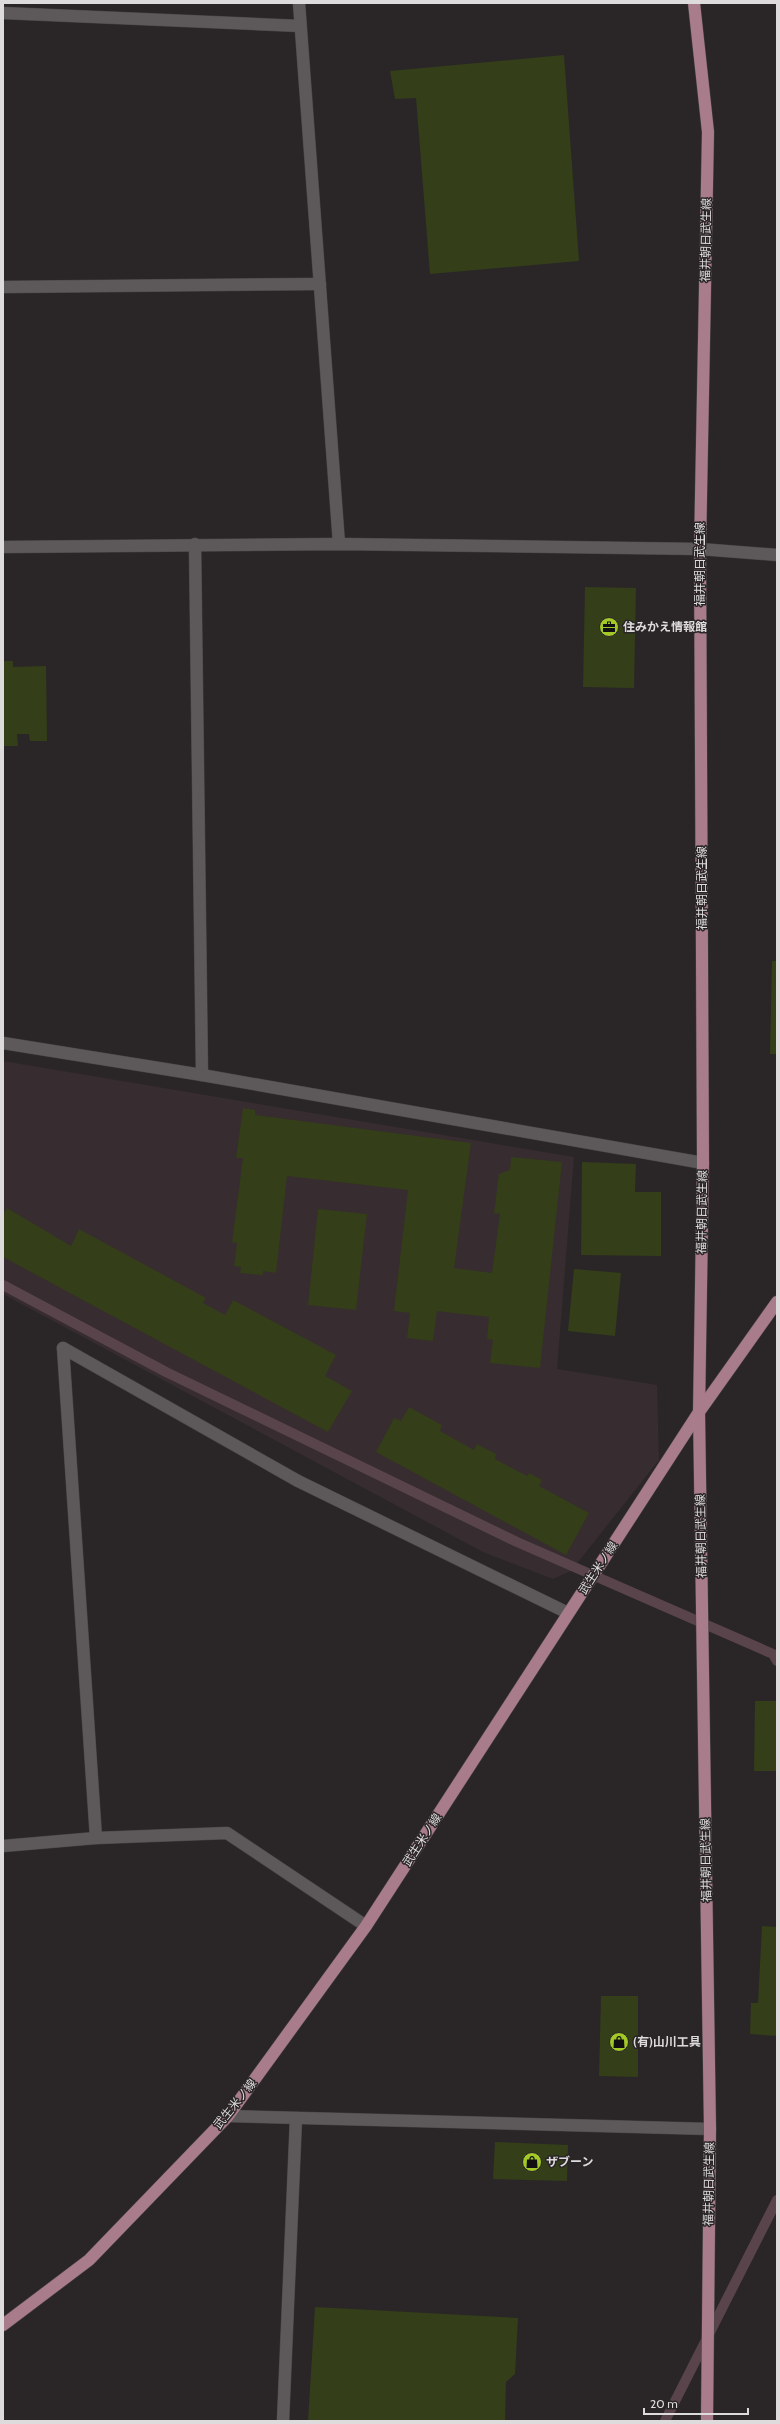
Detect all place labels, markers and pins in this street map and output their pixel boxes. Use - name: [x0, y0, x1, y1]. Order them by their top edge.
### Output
- office icon: 住みかえ情報館: [598, 616, 620, 638]
- place label: 住みかえ情報館: [623, 619, 707, 634]
- shop icon: (有)山川工具: [608, 2031, 630, 2053]
- place label: (有)山川工具: [633, 2034, 701, 2049]
- shop icon: ザブーン: [521, 2151, 543, 2173]
- place label: ザブーン: [546, 2154, 593, 2169]

